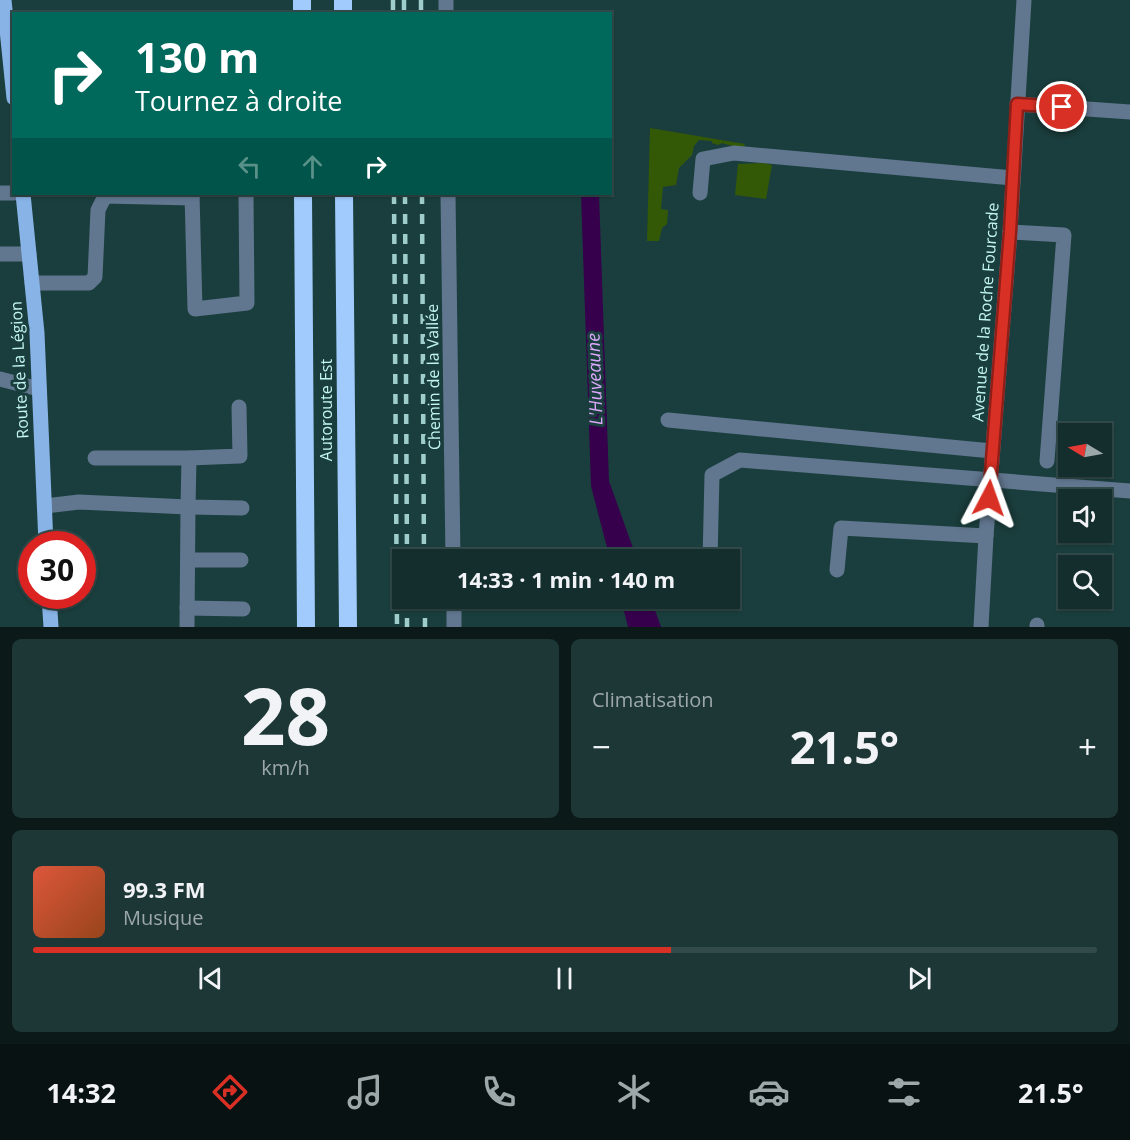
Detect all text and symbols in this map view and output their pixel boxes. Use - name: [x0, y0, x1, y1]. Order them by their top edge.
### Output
- text: 130 m: [135, 28, 259, 85]
- icon: right: [36, 36, 114, 114]
- pin: [1036, 81, 1087, 132]
- text: Tournez à droite: [135, 82, 343, 119]
- icon: arrive: [1045, 90, 1078, 123]
- icon: left: [233, 150, 266, 183]
- icon: ahead: [296, 150, 329, 183]
- icon: right: [359, 150, 392, 183]
- street label: Avenue de la Roche Fourcade: [966, 202, 1004, 422]
- street label: Route de la Légion: [4, 301, 34, 439]
- street label: Chemin de la Vallée: [421, 304, 445, 450]
- water label: L'Huveaune: [580, 332, 608, 426]
- street label: Autoroute Est: [315, 359, 337, 461]
- north arrow: [1058, 423, 1112, 477]
- map controls: [1058, 423, 1112, 609]
- position arrow: [957, 466, 1021, 530]
- button: sound: [1058, 489, 1112, 543]
- speed limit sign: 30: [18, 531, 96, 609]
- button: search: [1058, 555, 1112, 609]
- text: 14:33 · 1 min · 140 m: [457, 564, 675, 594]
- text: 28: [241, 662, 330, 768]
- text: Climatisation: [592, 686, 714, 713]
- text: 21.5°: [790, 716, 899, 777]
- text: −: [592, 724, 611, 769]
- text: +: [1078, 724, 1097, 769]
- text: km/h: [261, 754, 310, 781]
- text: 99.3 FM: [123, 874, 206, 904]
- text: Musique: [123, 904, 204, 931]
- icon: previous: [194, 962, 227, 995]
- icon: pause: [548, 962, 581, 995]
- icon: next: [903, 962, 936, 995]
- icon: directions: [209, 1071, 251, 1113]
- icon: music: [344, 1071, 386, 1113]
- icon: phone: [478, 1071, 520, 1113]
- icon: climate: [613, 1071, 655, 1113]
- icon: car: [748, 1071, 790, 1113]
- icon: filters: [883, 1071, 925, 1113]
- text: 14:32: [46, 1074, 116, 1111]
- text: 21.5°: [1018, 1074, 1083, 1111]

